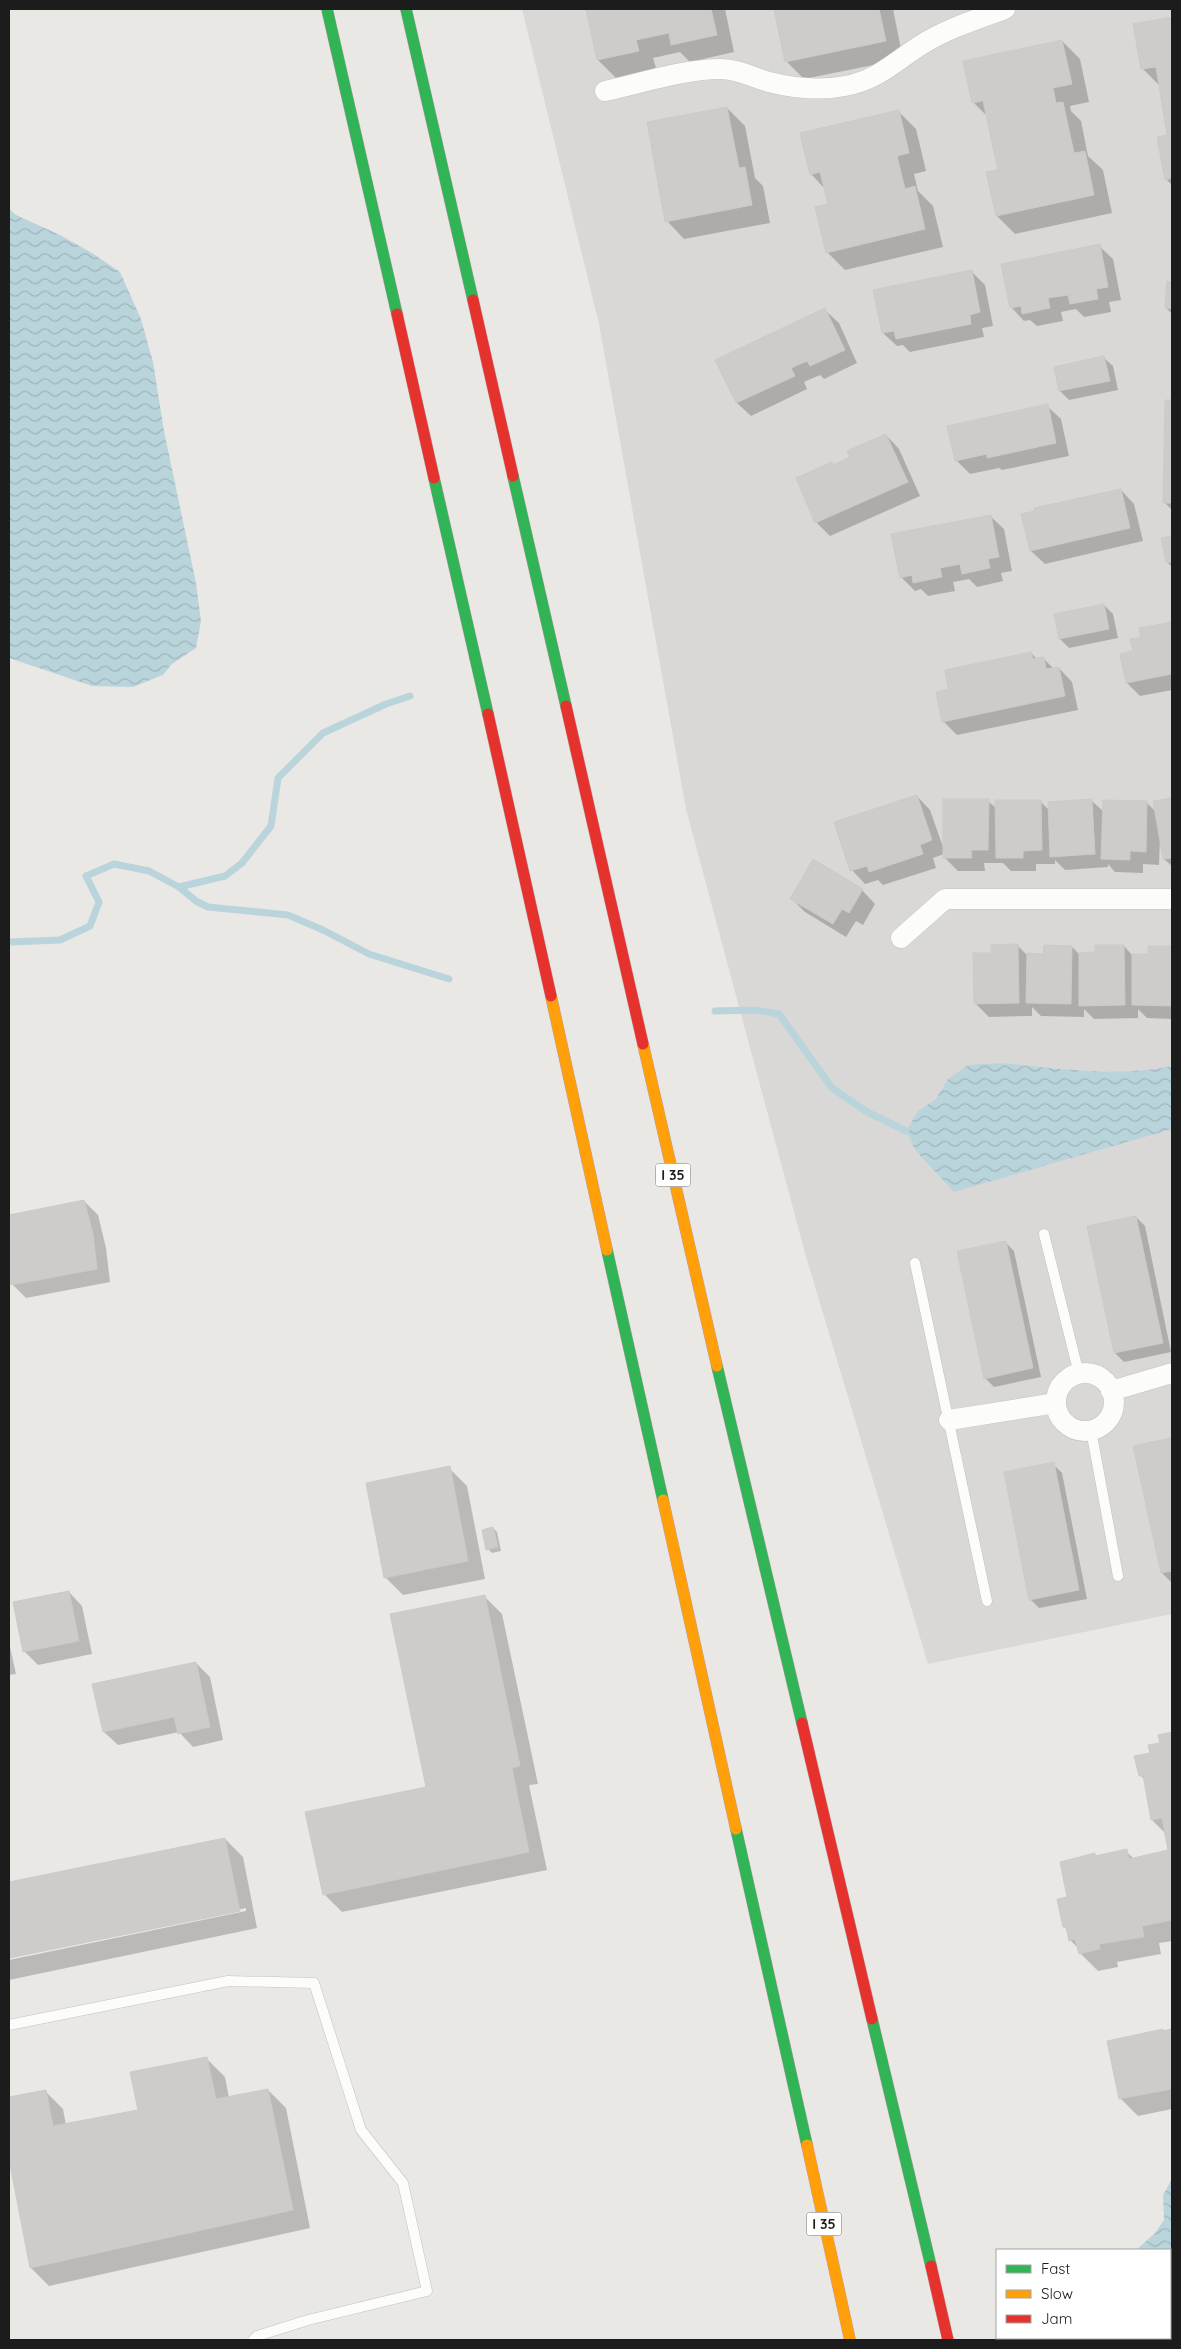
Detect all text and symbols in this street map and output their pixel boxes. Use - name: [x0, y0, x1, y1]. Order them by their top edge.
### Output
- road number: I 35: [656, 1164, 690, 1186]
- road number: I 35: [806, 2212, 842, 2236]
- legend: [996, 2249, 1171, 2339]
- text: Fast: [1041, 2259, 1070, 2278]
- text: Slow: [1041, 2284, 1073, 2303]
- text: Jam: [1041, 2309, 1072, 2328]

